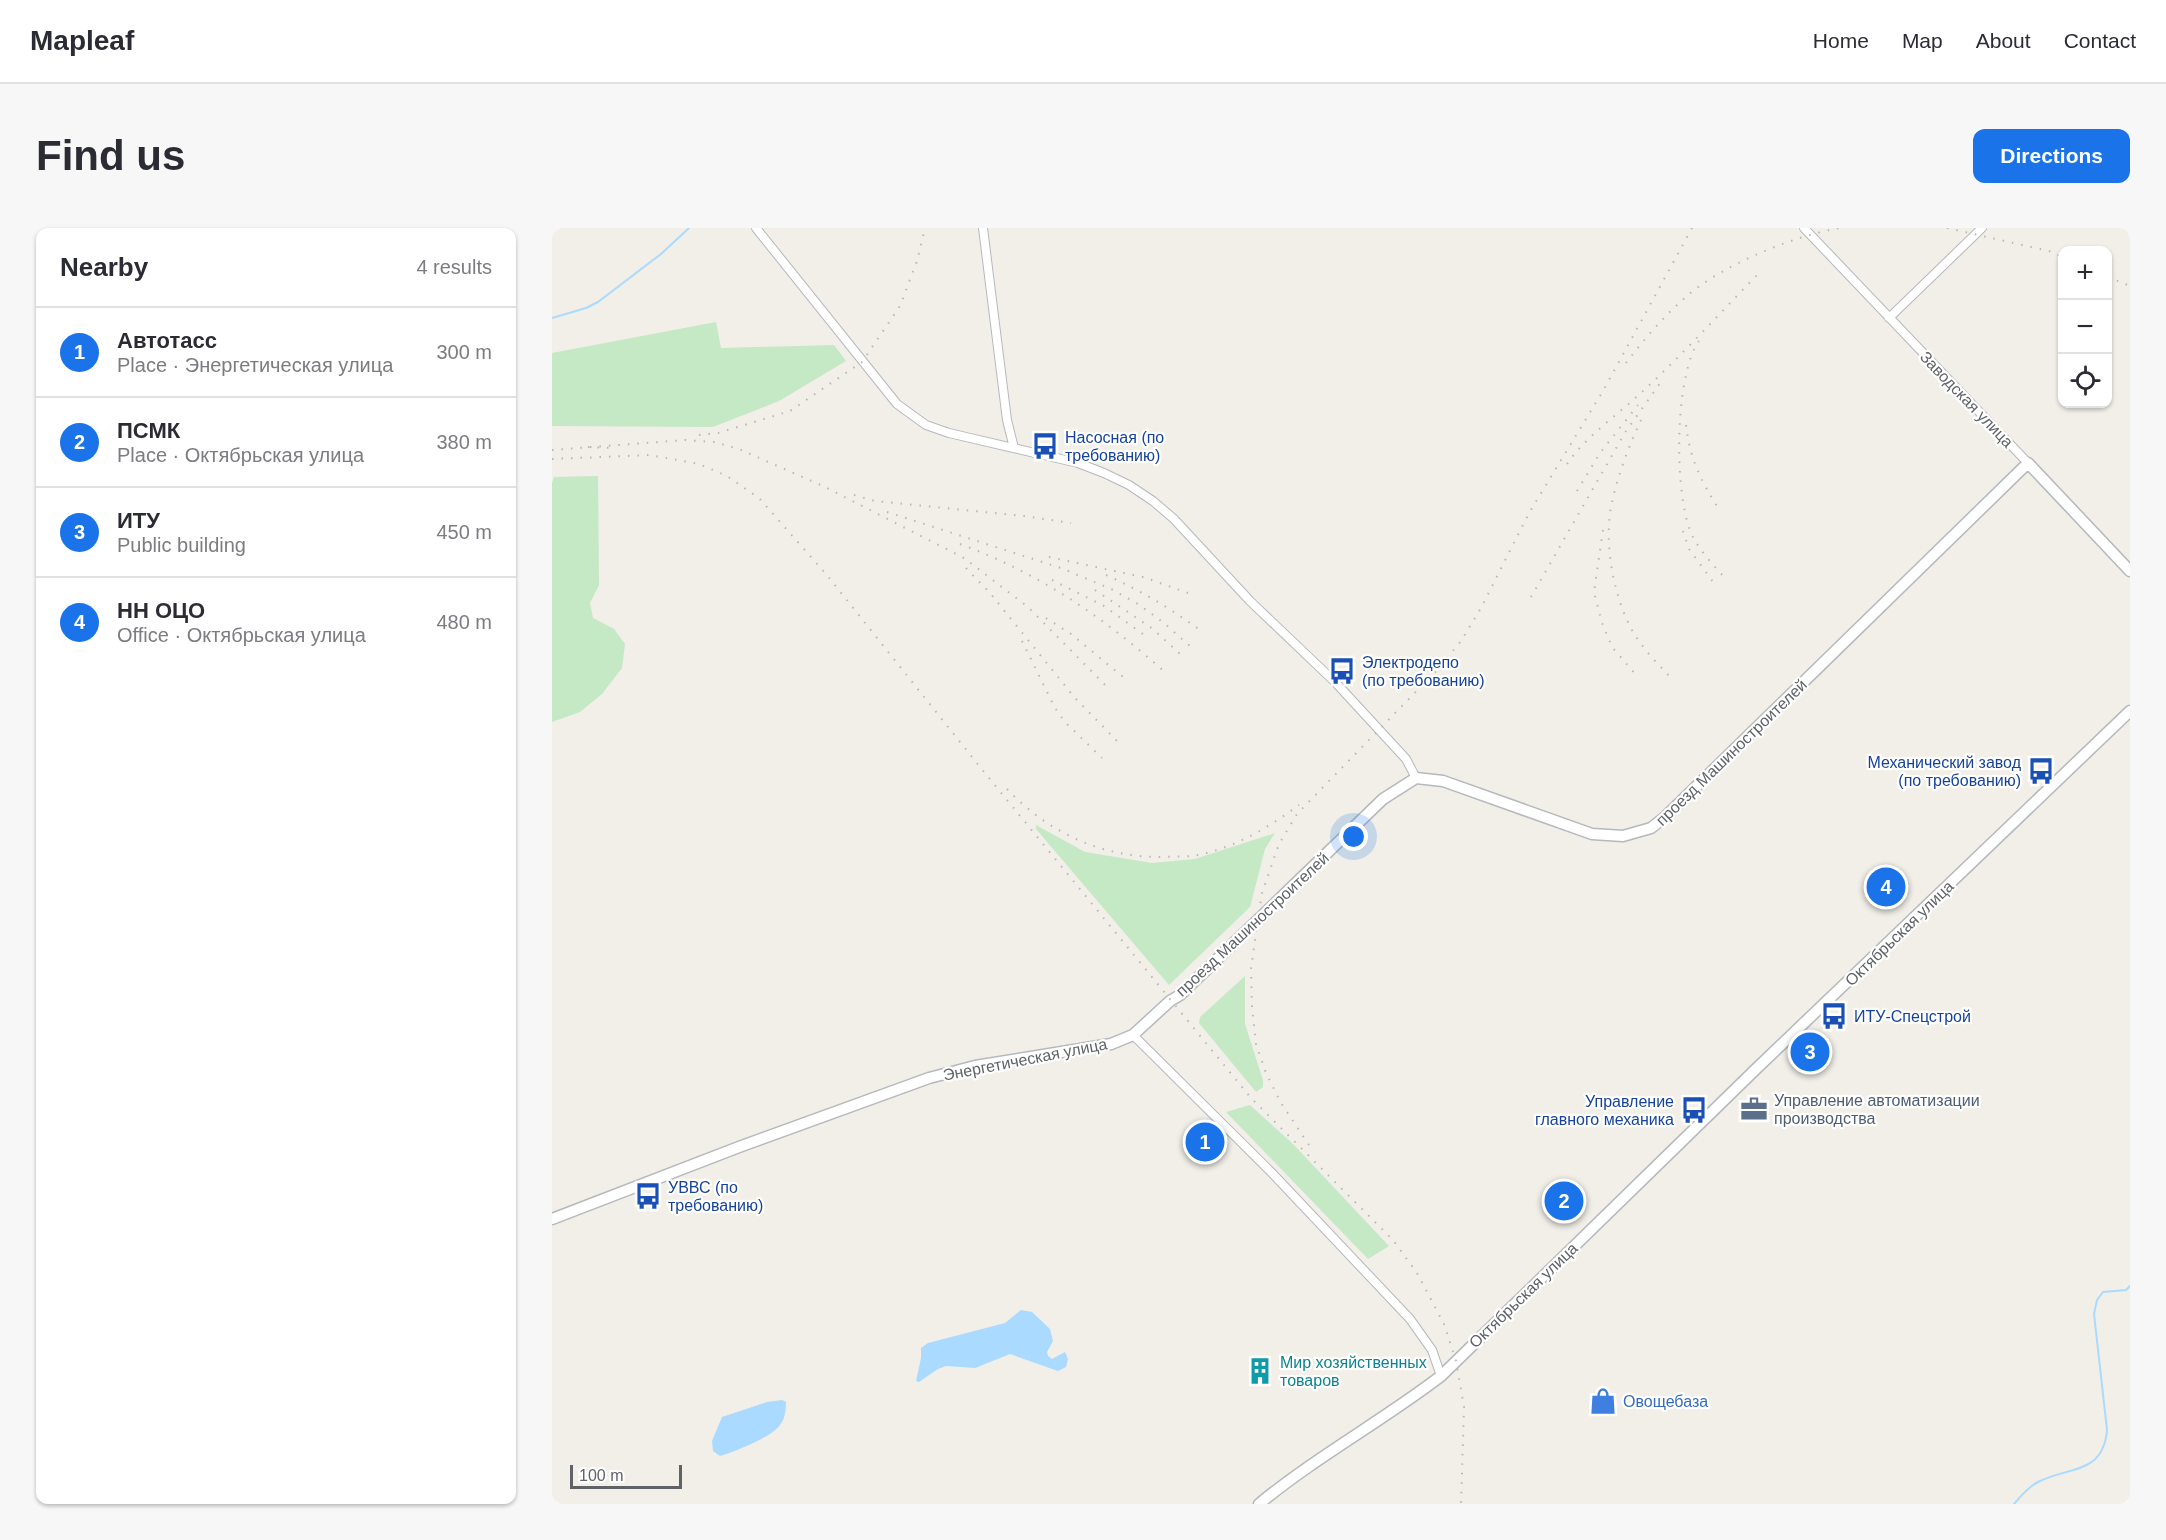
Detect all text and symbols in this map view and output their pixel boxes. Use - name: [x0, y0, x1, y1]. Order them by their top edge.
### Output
- text: Mapleaf: [30, 25, 134, 56]
- text: Home: [1813, 29, 1869, 52]
- text: Map: [1902, 29, 1943, 52]
- text: About: [1976, 29, 2031, 52]
- text: Contact: [2064, 29, 2136, 52]
- button: Directions: [1973, 129, 2130, 183]
- text: Find us: [36, 132, 185, 179]
- map controls: [2058, 246, 2112, 408]
- button: +: [2058, 246, 2112, 300]
- text: Nearby: [60, 252, 148, 282]
- text: 4 results: [416, 256, 492, 278]
- button: −: [2058, 300, 2112, 354]
- text: Автотасс: [117, 328, 217, 353]
- text: 1: [74, 341, 85, 363]
- text: 300 m: [436, 341, 492, 363]
- street label: Заводская улица: [1917, 348, 2017, 451]
- text: Place · Энергетическая улица: [117, 354, 393, 376]
- button: locate: [2058, 354, 2112, 408]
- text: ПСМК: [117, 418, 180, 443]
- place label: Насосная (по требованию): [1065, 429, 1164, 464]
- text: 2: [74, 431, 85, 453]
- text: 380 m: [436, 431, 492, 453]
- bus stop icon: Насосная (по требованию): [1030, 431, 1060, 461]
- text: Place · Октябрьская улица: [117, 444, 364, 466]
- text: ИТУ: [117, 508, 160, 533]
- text: 3: [74, 521, 85, 543]
- text: 450 m: [436, 521, 492, 543]
- text: Public building: [117, 534, 246, 556]
- text: НН ОЦО: [117, 598, 205, 623]
- text: 4: [74, 611, 85, 633]
- text: 480 m: [436, 611, 492, 633]
- text: Office · Октябрьская улица: [117, 624, 366, 646]
- place label: Электродепо (по требованию): [1362, 654, 1485, 689]
- bus stop icon: Электродепо (по требованию): [1327, 656, 1357, 686]
- street label: проезд Машиностроителей: [1653, 676, 1810, 829]
- place label: Механический завод (по требованию): [1867, 754, 2022, 789]
- bus stop icon: Механический завод (по требованию): [2026, 756, 2056, 786]
- your location: [1339, 822, 1368, 851]
- street label: проезд Машиностроителей: [1173, 849, 1332, 1000]
- pin: 4: [1866, 864, 1906, 910]
- street label: Октябрьская улица: [1842, 877, 1957, 989]
- bus stop icon: ИТУ-Спецстрой: [1819, 1001, 1849, 1031]
- place label: ИТУ-Спецстрой: [1854, 1008, 1971, 1025]
- pin: 3: [1790, 1030, 1830, 1074]
- street label: Энергетическая улица: [942, 1035, 1109, 1084]
- place label: Управление автоматизации производства: [1774, 1092, 1980, 1127]
- place label: Управление главного механика: [1535, 1093, 1674, 1128]
- office icon: Управление автоматизации производства: [1739, 1094, 1769, 1124]
- bus stop icon: Управление главного механика: [1679, 1095, 1709, 1125]
- pin: 1: [1186, 1120, 1224, 1164]
- pin: 2: [1544, 1178, 1584, 1224]
- place label: УВВС (по требованию): [668, 1179, 763, 1214]
- bus stop icon: УВВС (по требованию): [633, 1181, 663, 1211]
- street label: Октябрьская улица: [1466, 1239, 1581, 1351]
- place label: Мир хозяйственных товаров: [1280, 1354, 1427, 1389]
- building icon: Мир хозяйственных товаров: [1245, 1356, 1275, 1386]
- shop icon: Овощебаза: [1588, 1386, 1618, 1416]
- place label: Овощебаза: [1623, 1393, 1708, 1410]
- scale bar: [570, 1462, 682, 1490]
- text: 100 m: [579, 1467, 623, 1484]

